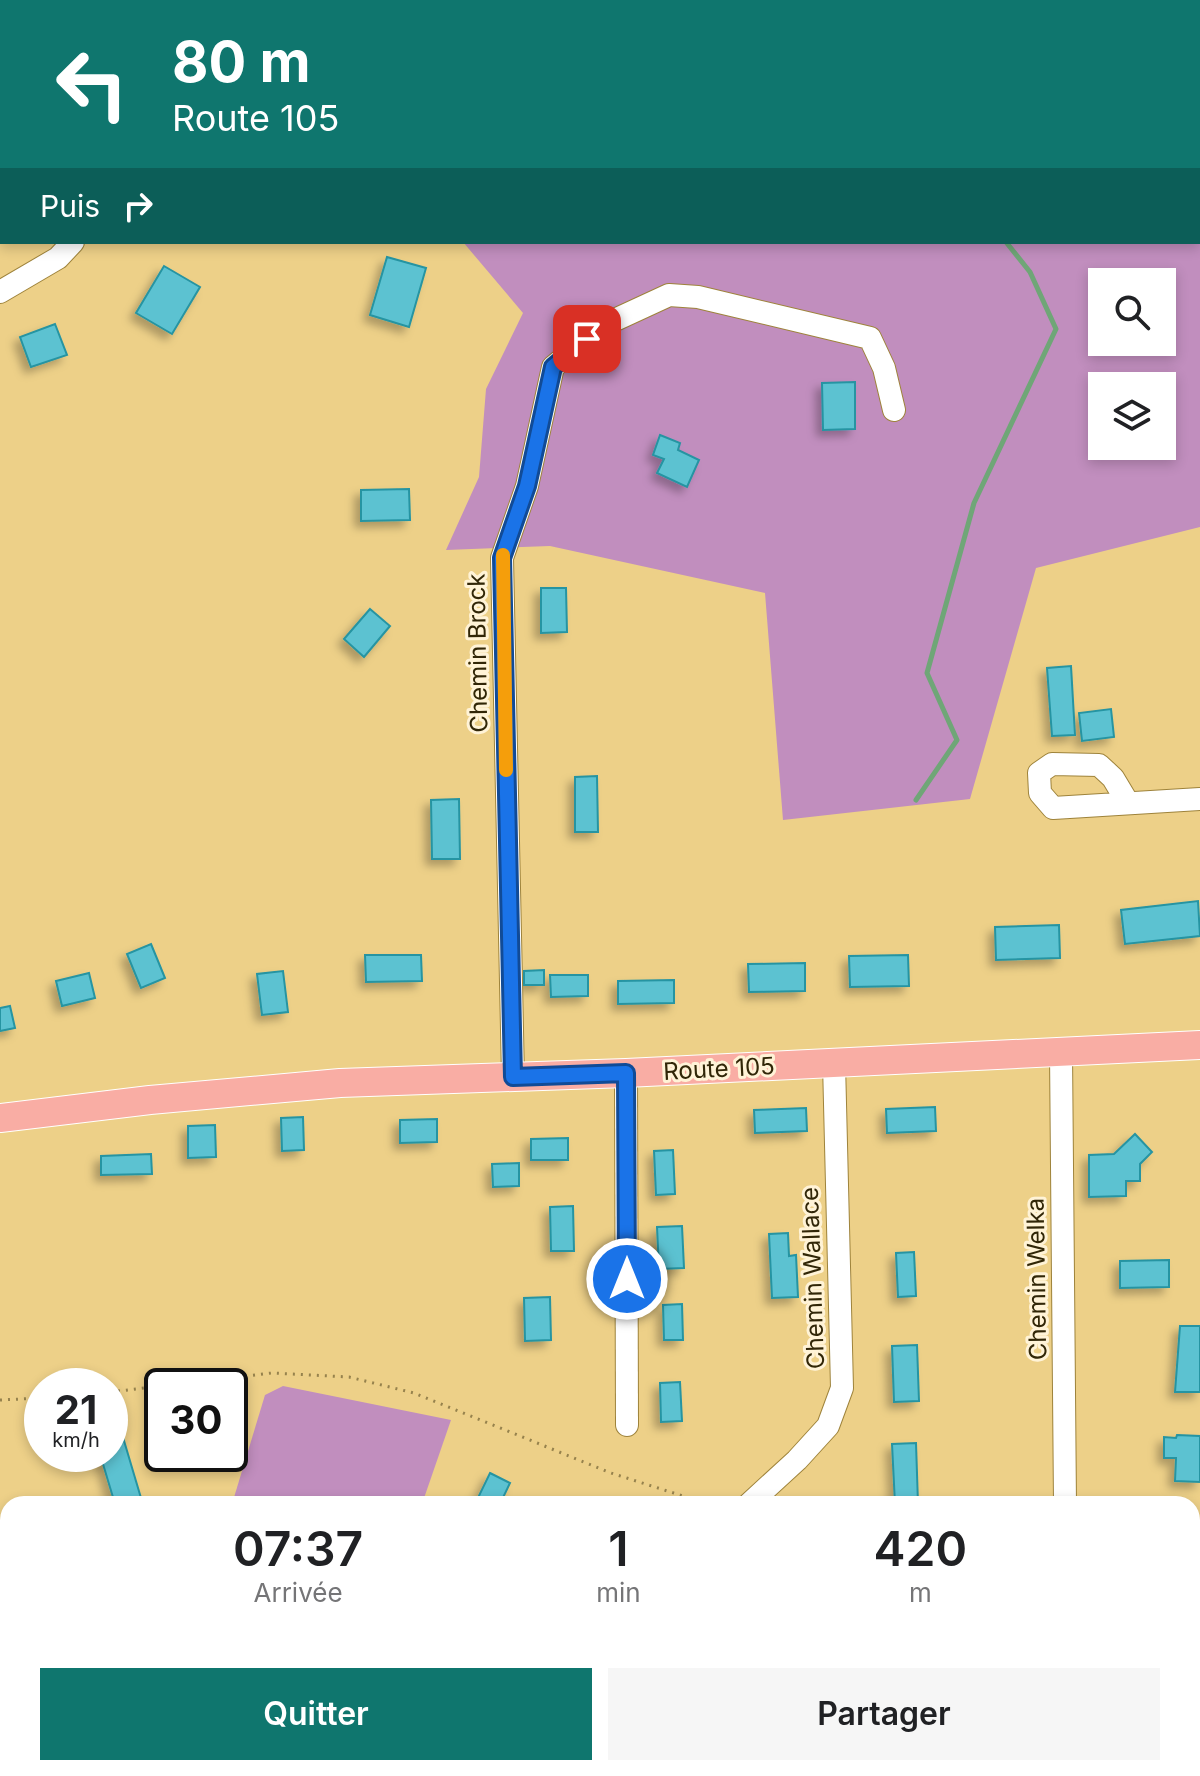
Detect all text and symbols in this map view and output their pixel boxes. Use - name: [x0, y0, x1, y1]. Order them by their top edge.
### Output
- text: 80 m: [172, 28, 311, 96]
- icon: left: [40, 32, 144, 136]
- text: Route 105: [172, 96, 339, 140]
- icon: right: [116, 184, 160, 228]
- text: Puis: [40, 188, 100, 224]
- map controls: [1088, 268, 1176, 460]
- button: search: [1088, 268, 1176, 356]
- pin: [553, 305, 621, 373]
- icon: arrive: [565, 317, 609, 361]
- button: layers: [1088, 372, 1176, 460]
- street label: Chemin Brock: [462, 573, 493, 733]
- street label: Route 105: [663, 1051, 775, 1086]
- street label: Chemin Wallace: [795, 1186, 830, 1370]
- street label: Chemin Welka: [1021, 1198, 1052, 1360]
- position arrow: [585, 1237, 669, 1321]
- speed limit sign: 30: [144, 1368, 248, 1472]
- text: 21: [55, 1385, 97, 1434]
- text: km/h: [52, 1428, 100, 1452]
- text: 07:37: [233, 1519, 363, 1578]
- text: 1: [608, 1519, 629, 1578]
- text: 420: [874, 1519, 967, 1578]
- text: Arrivée: [254, 1577, 343, 1608]
- text: min: [596, 1577, 641, 1608]
- text: m: [909, 1577, 932, 1608]
- button: Quitter: [40, 1668, 592, 1760]
- button: Partager: [608, 1668, 1160, 1760]

